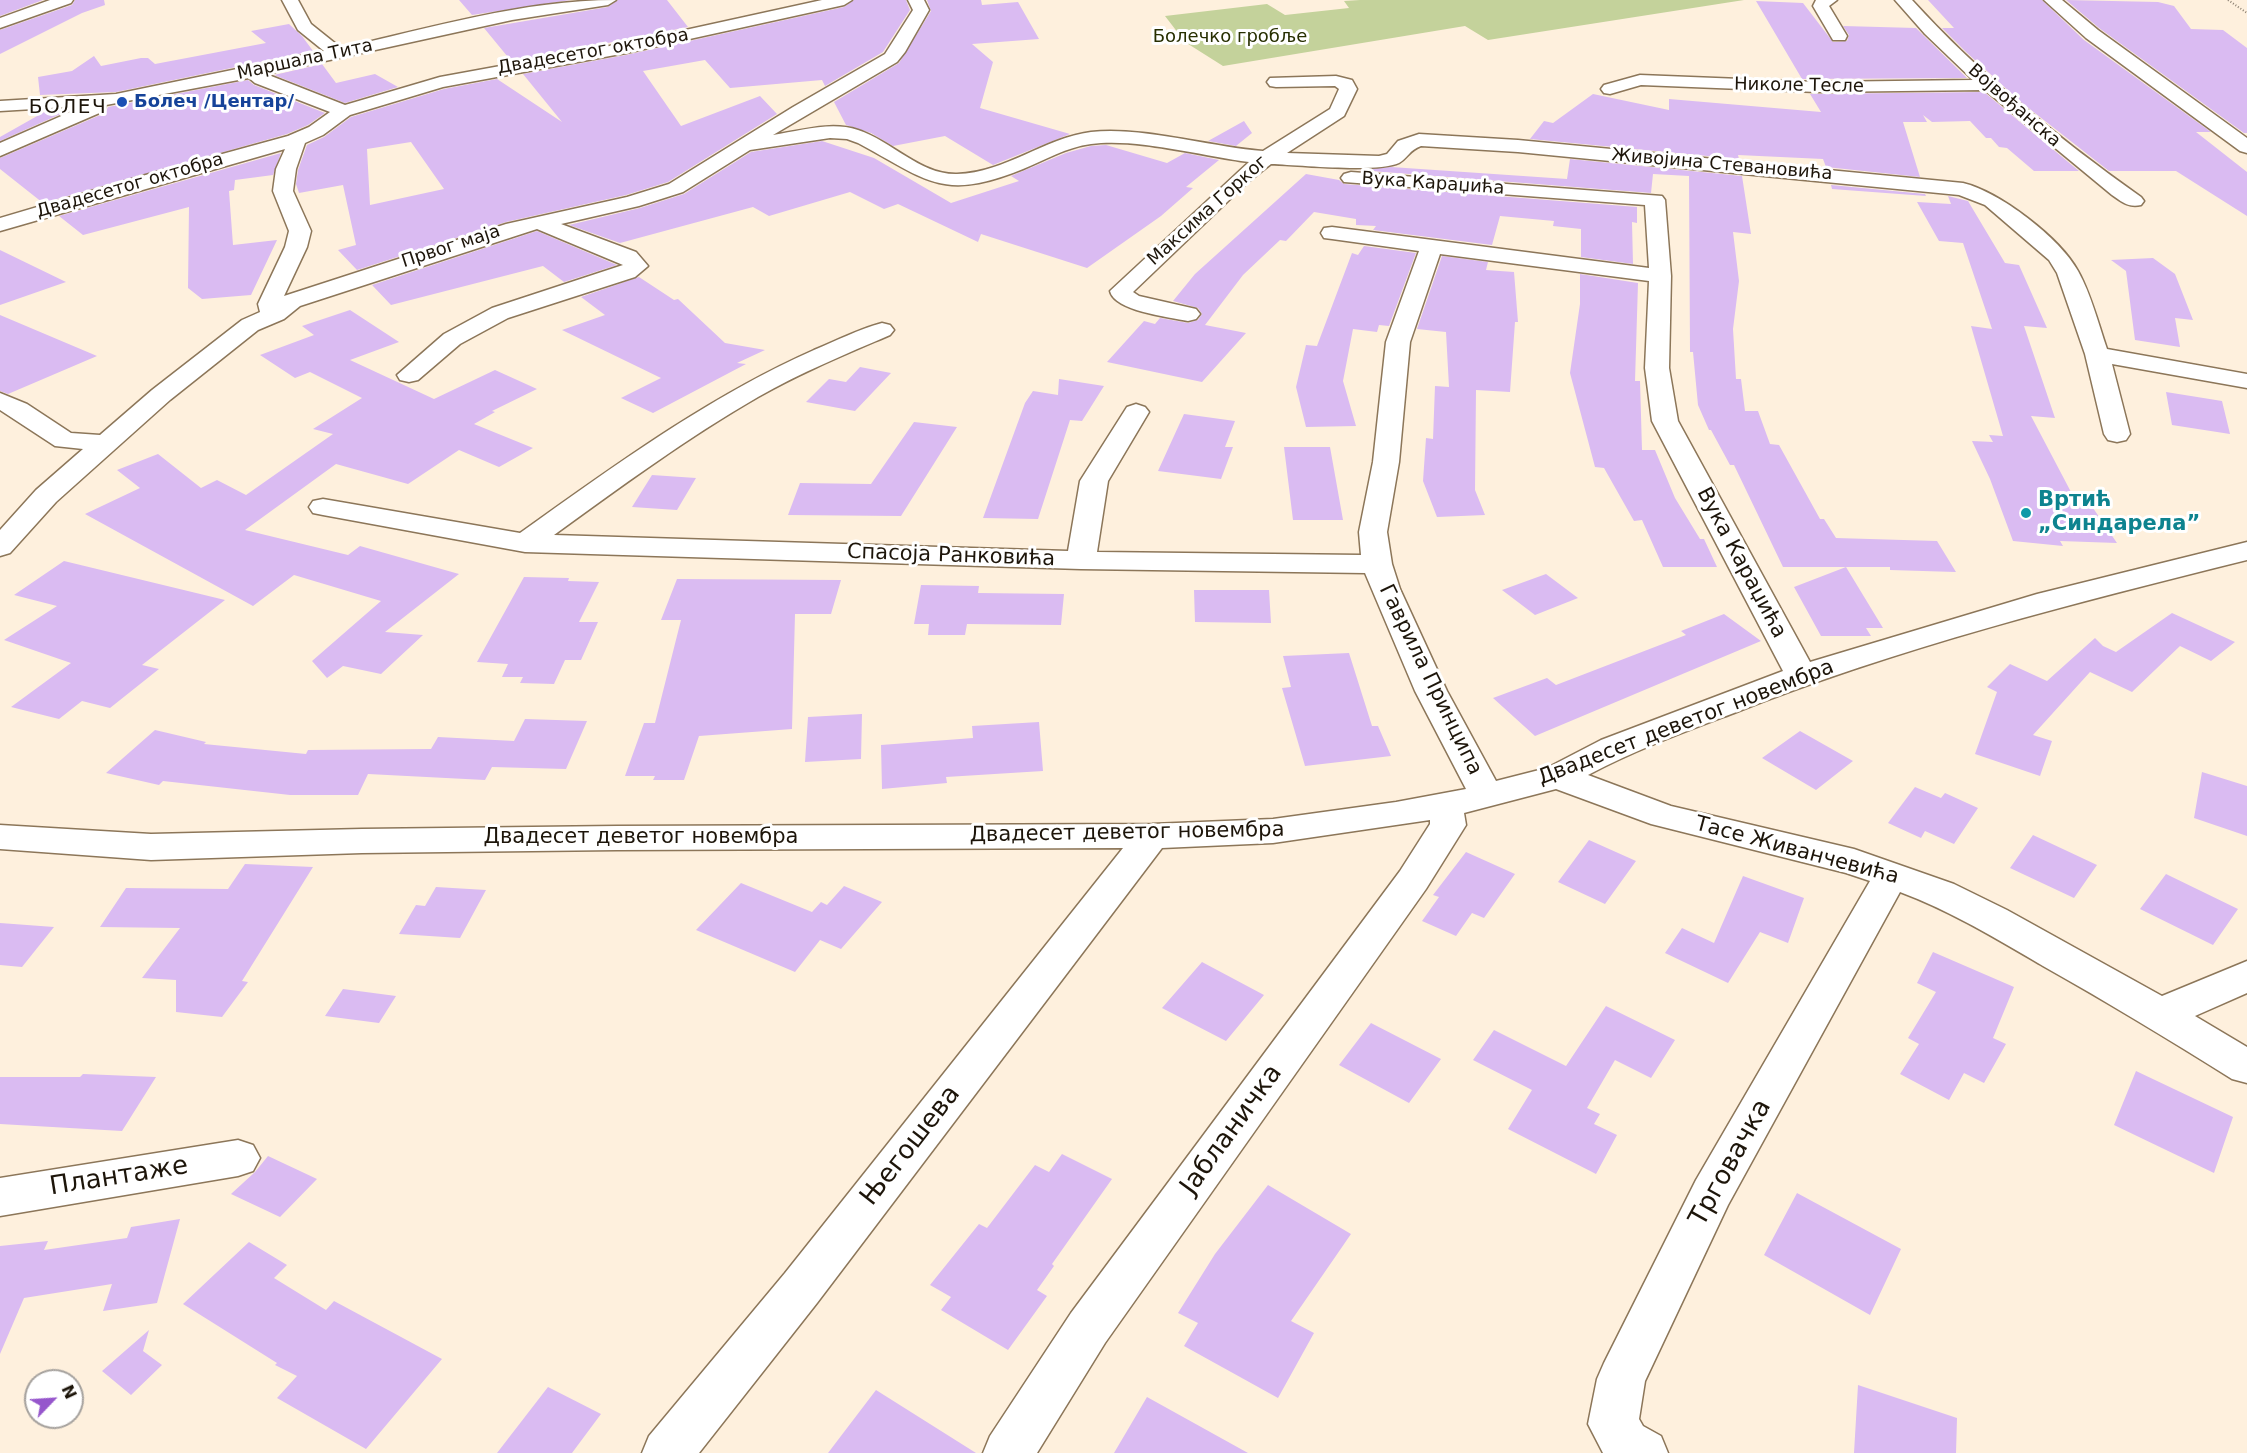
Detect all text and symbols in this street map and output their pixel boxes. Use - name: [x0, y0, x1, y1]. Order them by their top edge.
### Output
- street label: Двадесетог октобра: [496, 25, 690, 79]
- park label: Болечко гробље: [1153, 26, 1307, 48]
- street label: Маршала Тита: [235, 35, 375, 85]
- street label: Војвођанска: [1963, 60, 2065, 152]
- street label: Николе Тесле: [1734, 74, 1864, 98]
- place label: Болеч /Центар/: [134, 91, 294, 113]
- marker: Болеч /Центар/: [115, 95, 129, 109]
- district label: БОЛЕЧ: [29, 96, 107, 120]
- street label: Живојина Стевановића: [1611, 145, 1833, 185]
- street label: Двадесетог октобра: [34, 149, 226, 223]
- street label: Максима Горког: [1144, 151, 1272, 271]
- street label: Вука Караџића: [1361, 168, 1505, 200]
- street label: Првог маја: [399, 221, 503, 273]
- street label: Вука Караџића: [1691, 483, 1791, 643]
- place label: Вртић „Синдарела”: [2038, 488, 2200, 538]
- marker: Вртић „Синдарела”: [2019, 506, 2033, 520]
- street label: Спасоја Ранковића: [846, 540, 1056, 572]
- street label: Гаврила Принципа: [1373, 581, 1487, 779]
- street label: Двадесет деветог новембра: [1535, 655, 1837, 791]
- street label: Тасе Живанчевића: [1692, 812, 1902, 890]
- street label: Двадесет деветог новембра: [969, 818, 1285, 848]
- street label: Двадесет деветог новембра: [484, 825, 798, 851]
- street label: Јабланичка: [1174, 1059, 1290, 1201]
- street label: Његошева: [854, 1080, 968, 1212]
- street label: Трговачка: [1683, 1094, 1779, 1232]
- street label: Плантаже: [48, 1151, 190, 1203]
- north arrow: [24, 1369, 84, 1429]
- text: N: [58, 1382, 80, 1402]

